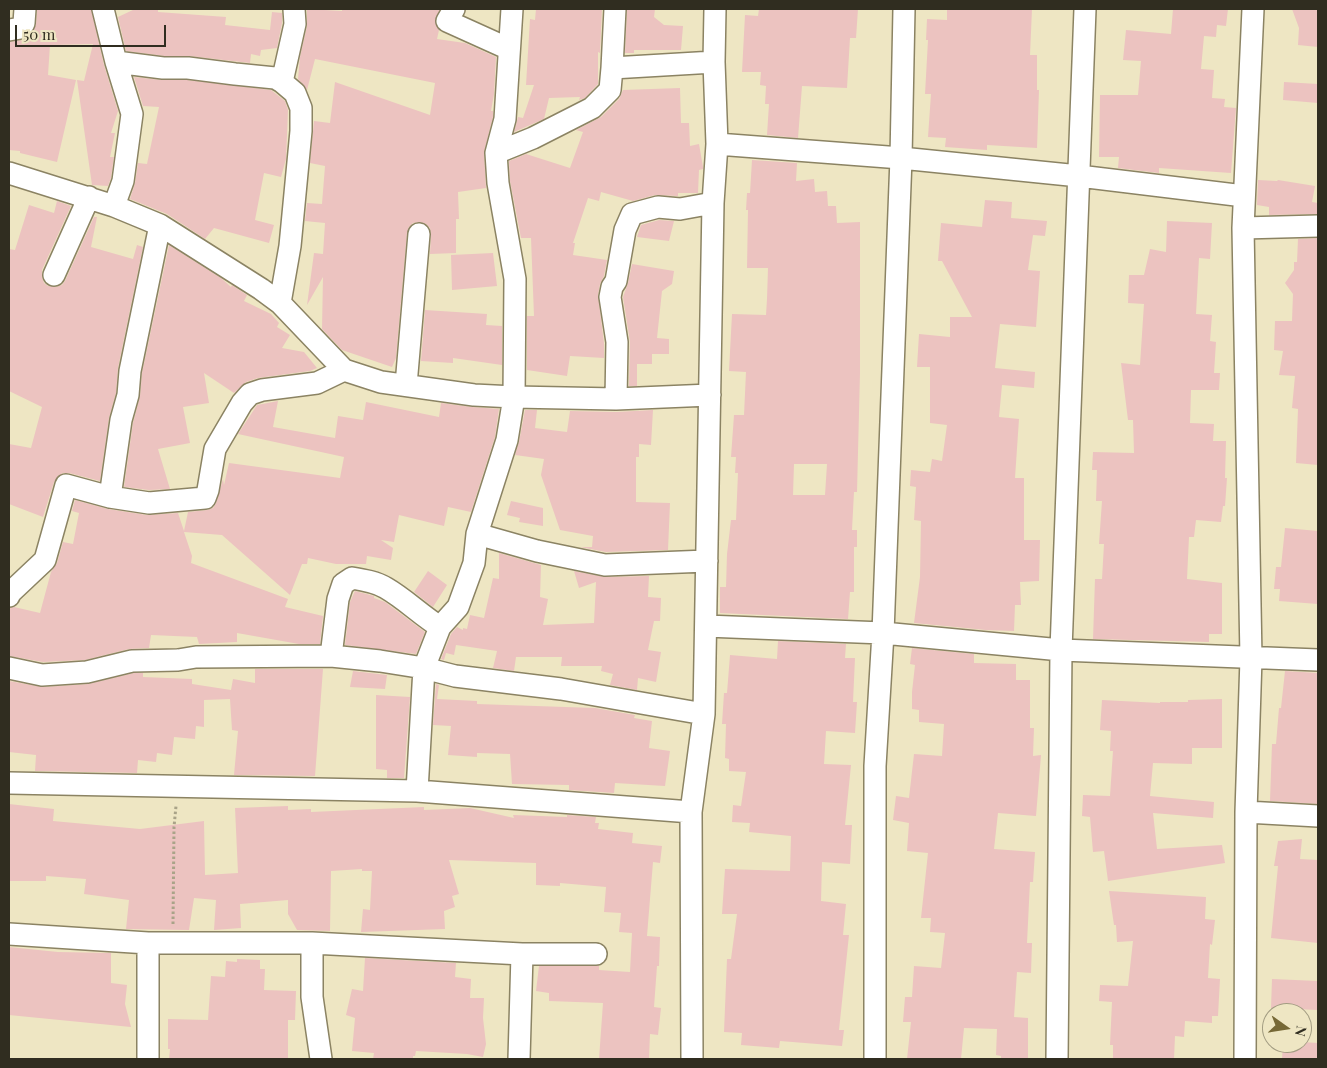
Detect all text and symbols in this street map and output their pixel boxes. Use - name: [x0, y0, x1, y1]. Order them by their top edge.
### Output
- scale bar: [18, 15, 169, 47]
- text: 50 m: [23, 24, 55, 44]
- north arrow: [1262, 1003, 1312, 1053]
- text: N: [1291, 1024, 1312, 1038]

